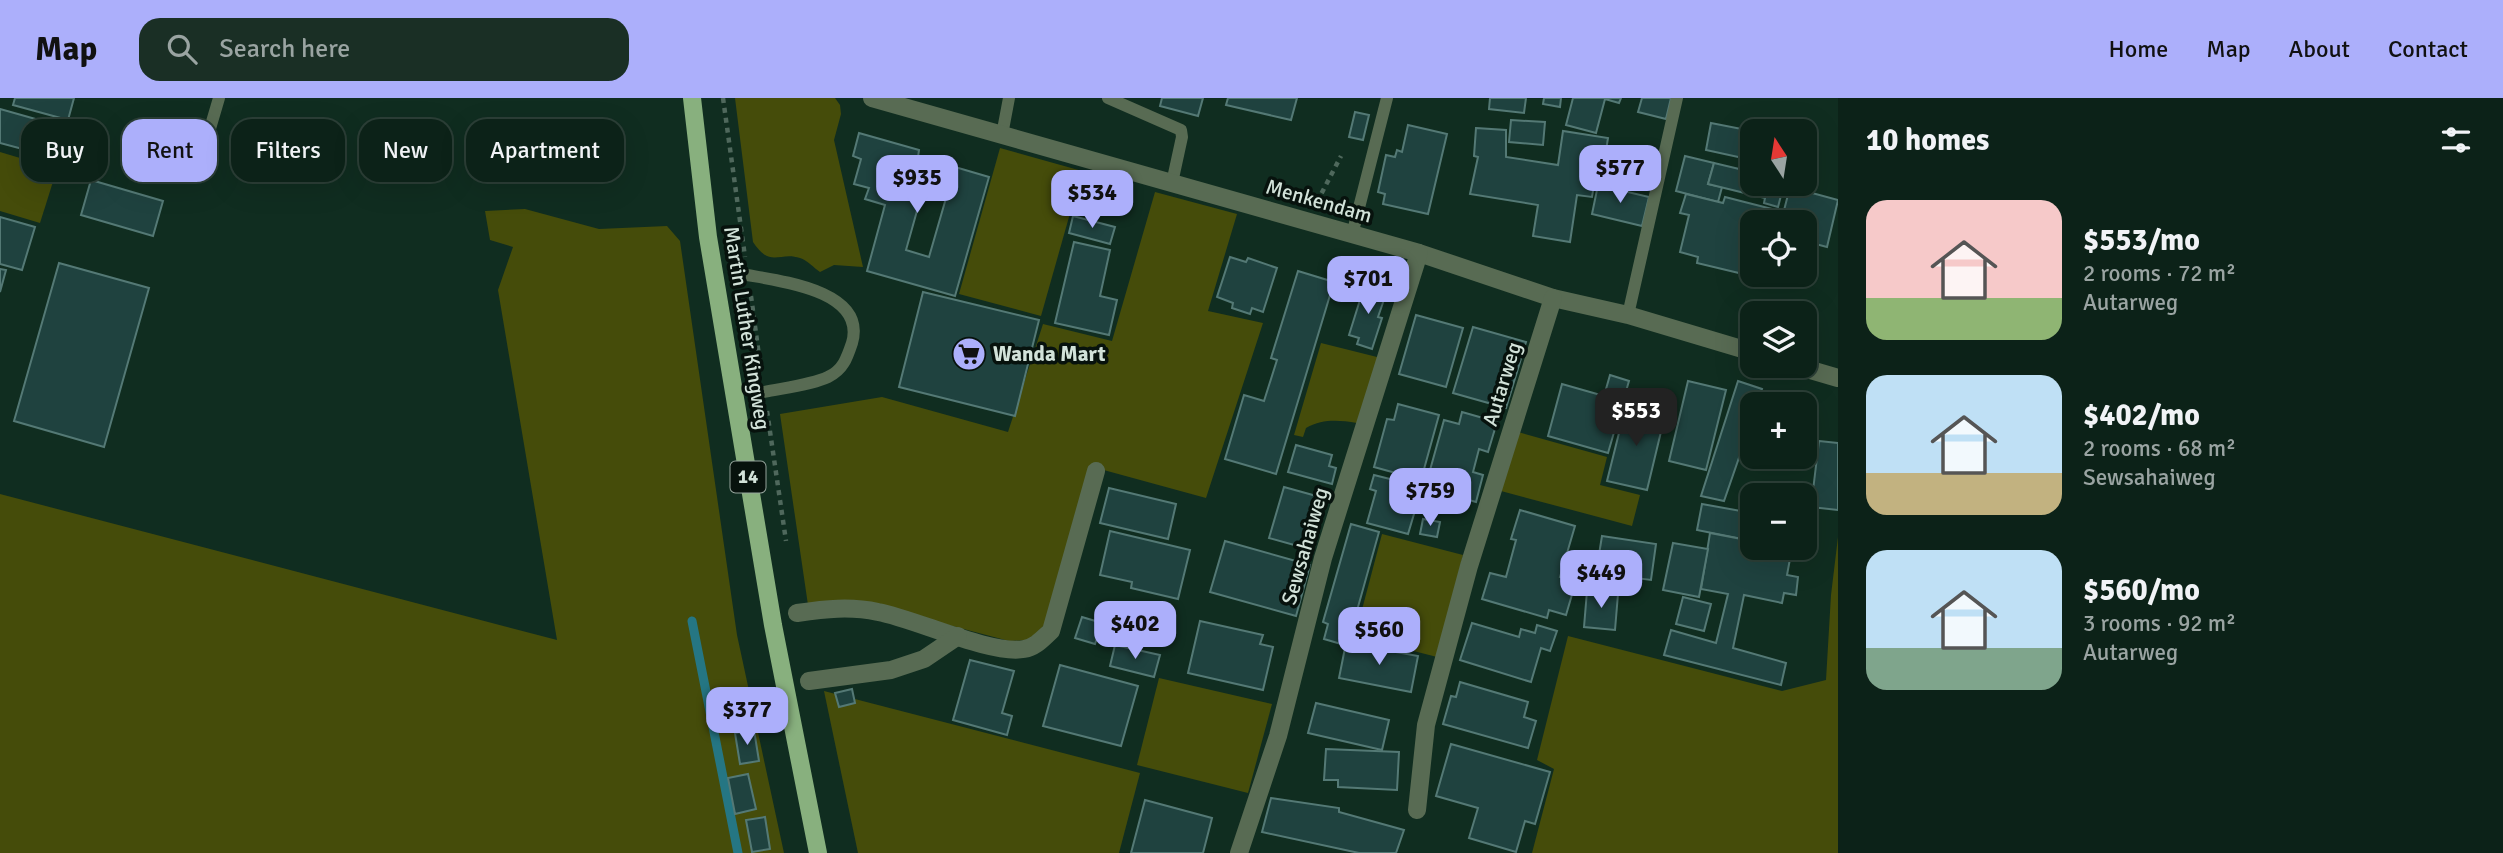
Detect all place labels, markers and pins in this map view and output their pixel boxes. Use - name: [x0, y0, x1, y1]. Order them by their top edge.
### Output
- pin: $577: [1579, 146, 1661, 205]
- pin: $935: [876, 156, 958, 215]
- pin: $534: [1051, 170, 1133, 230]
- pin: $701: [1327, 256, 1409, 316]
- supermarket icon: Wanda Mart: [950, 335, 988, 373]
- place label: Wanda Mart: [993, 341, 1106, 367]
- pin: $553: [1595, 388, 1677, 448]
- pin: $759: [1389, 468, 1471, 528]
- pin: $449: [1560, 550, 1642, 610]
- pin: $402: [1094, 602, 1176, 661]
- pin: $560: [1338, 608, 1420, 667]
- pin: $377: [706, 688, 788, 747]

